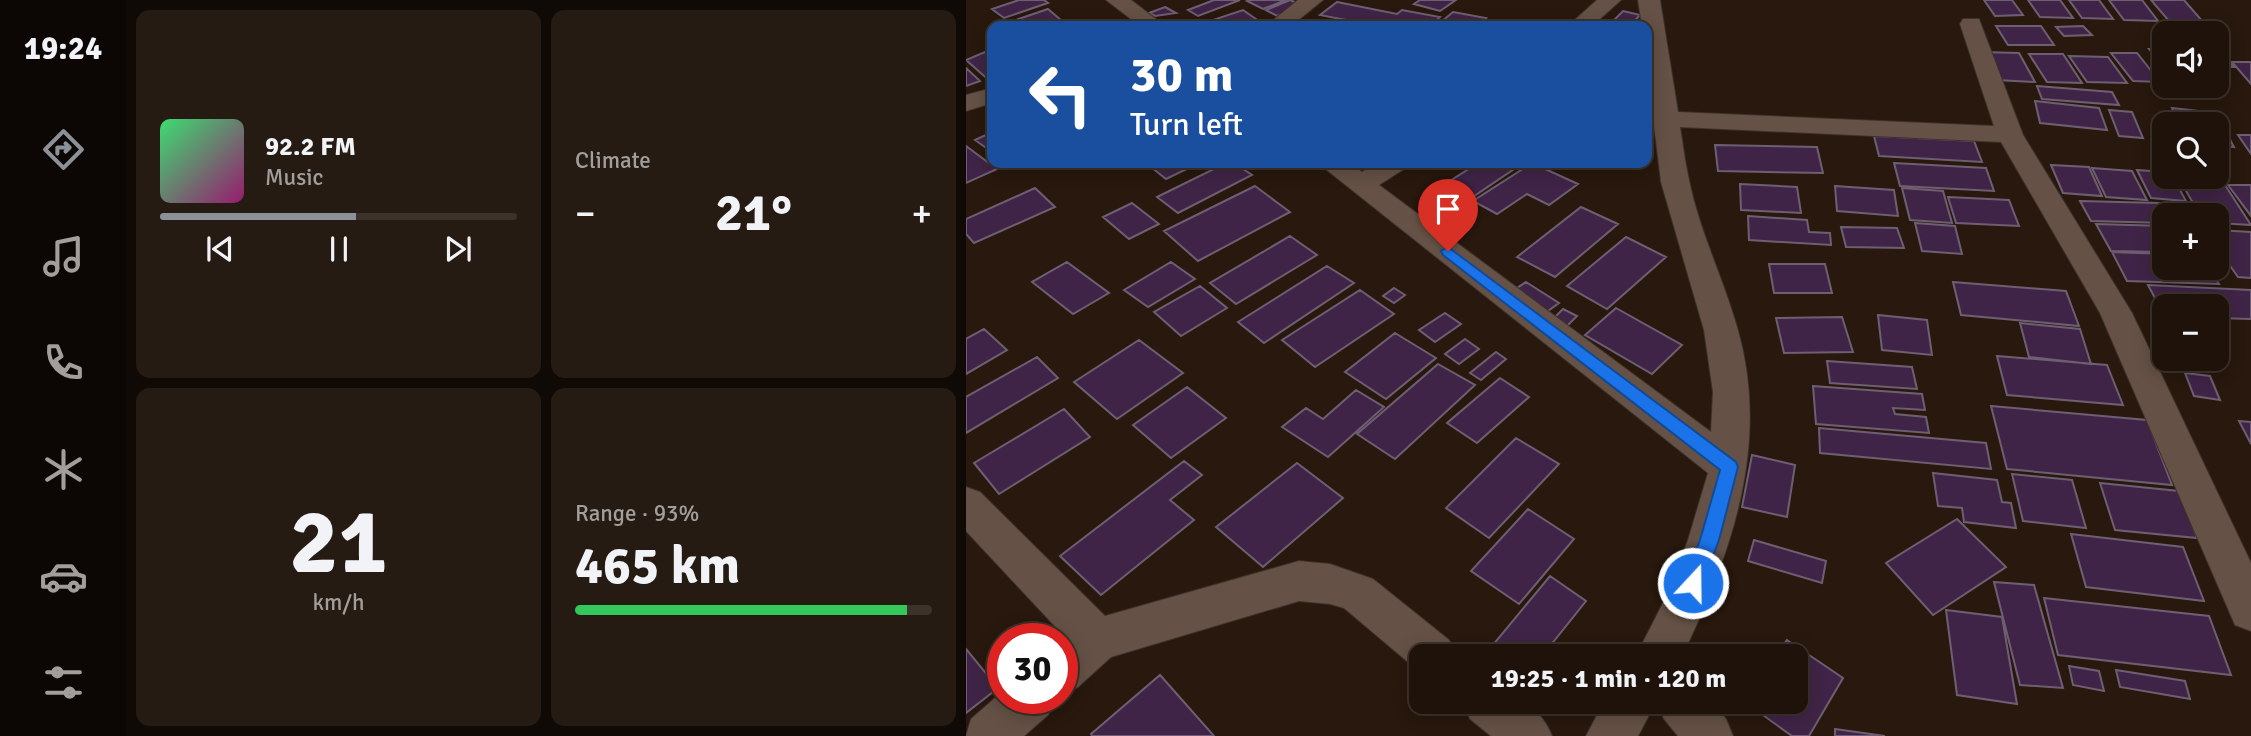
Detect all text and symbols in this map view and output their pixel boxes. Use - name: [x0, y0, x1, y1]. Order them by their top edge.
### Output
- map controls: [2152, 21, 2229, 371]
- button: sound: [2152, 21, 2229, 98]
- text: 19:24: [24, 29, 102, 68]
- text: 30 m: [1130, 45, 1233, 105]
- icon: left: [1015, 49, 1106, 140]
- text: Turn left: [1130, 105, 1243, 144]
- button: search: [2152, 112, 2229, 189]
- icon: directions: [39, 125, 88, 174]
- text: 92.2 FM: [265, 131, 356, 163]
- text: Climate: [575, 146, 651, 175]
- text: Music: [265, 163, 323, 192]
- pin: [1418, 179, 1478, 251]
- text: 21°: [715, 181, 792, 245]
- text: −: [575, 190, 596, 237]
- text: +: [911, 190, 932, 237]
- icon: arrive: [1429, 190, 1467, 228]
- button: +: [2152, 203, 2229, 280]
- icon: previous: [201, 230, 239, 268]
- icon: pause: [320, 230, 358, 268]
- icon: next: [439, 230, 477, 268]
- icon: music: [39, 232, 88, 281]
- button: −: [2152, 294, 2229, 371]
- icon: phone: [39, 338, 88, 387]
- icon: climate: [39, 445, 88, 494]
- text: 21: [289, 486, 388, 599]
- text: Range · 93%: [575, 499, 699, 528]
- text: 465 km: [575, 534, 740, 598]
- position arrow: [1656, 546, 1730, 620]
- icon: car: [39, 552, 88, 601]
- text: km/h: [312, 588, 365, 617]
- speed limit sign: 30: [987, 623, 1078, 714]
- icon: filters: [39, 658, 88, 707]
- text: 19:25 · 1 min · 120 m: [1491, 663, 1726, 695]

